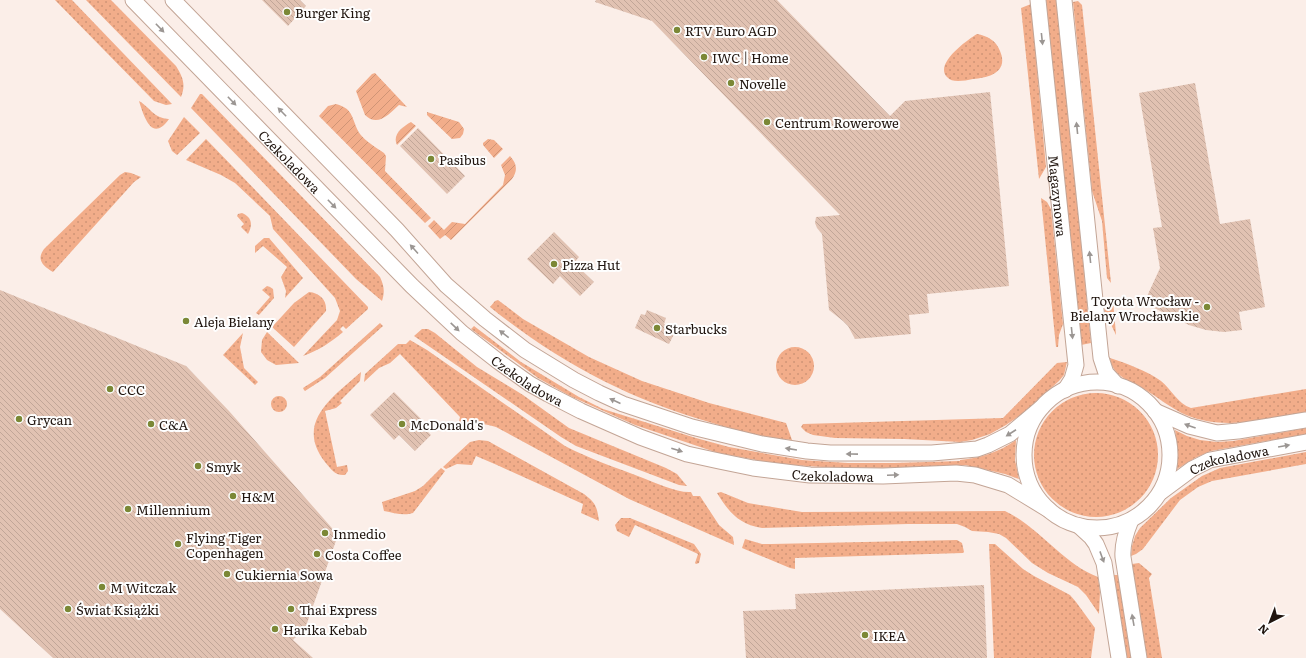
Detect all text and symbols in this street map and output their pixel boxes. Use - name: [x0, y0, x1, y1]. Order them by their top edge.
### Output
- place label: Burger King: [295, 3, 371, 22]
- marker: Burger King: [282, 7, 292, 17]
- place label: RTV Euro AGD: [685, 21, 777, 40]
- one-way arrow: [155, 23, 165, 33]
- marker: RTV Euro AGD: [672, 25, 682, 35]
- one-way arrow: [1039, 33, 1046, 45]
- place label: IWC | Home: [712, 48, 789, 67]
- marker: IWC | Home: [699, 52, 709, 62]
- place label: Novelle: [739, 74, 786, 93]
- marker: Novelle: [726, 78, 736, 88]
- one-way arrow: [227, 96, 237, 106]
- one-way arrow: [277, 107, 287, 117]
- place label: Centrum Rowerowe: [775, 113, 899, 132]
- marker: Centrum Rowerowe: [762, 117, 772, 127]
- one-way arrow: [1074, 122, 1080, 134]
- street label: Czekoladowa: [255, 125, 326, 197]
- place label: Pasibus: [439, 150, 486, 169]
- marker: Pasibus: [426, 154, 436, 164]
- street label: Magazynowa: [1045, 154, 1072, 238]
- one-way arrow: [327, 199, 337, 209]
- one-way arrow: [410, 244, 419, 254]
- one-way arrow: [1087, 251, 1093, 263]
- place label: Pizza Hut: [562, 255, 621, 274]
- marker: Pizza Hut: [549, 259, 559, 269]
- place label: Toyota Wrocław - Bielany Wrocławskie: [1070, 291, 1199, 325]
- marker: Toyota Wrocław - Bielany Wrocławskie: [1202, 302, 1212, 312]
- place label: Aleja Bielany: [194, 312, 275, 331]
- marker: Aleja Bielany: [181, 316, 191, 326]
- place label: Starbucks: [665, 319, 727, 338]
- one-way arrow: [450, 323, 461, 332]
- marker: Starbucks: [652, 323, 662, 333]
- one-way arrow: [1069, 327, 1076, 339]
- one-way arrow: [499, 330, 509, 338]
- street label: Czekoladowa: [488, 350, 567, 410]
- place label: CCC: [118, 380, 145, 399]
- marker: CCC: [105, 384, 115, 394]
- one-way arrow: [609, 397, 621, 403]
- place label: Grycan: [27, 410, 72, 429]
- marker: Grycan: [14, 414, 24, 424]
- place label: C&A: [159, 415, 189, 434]
- place label: McDonald's: [410, 415, 483, 434]
- marker: C&A: [146, 419, 156, 429]
- marker: McDonald's: [397, 419, 407, 429]
- one-way arrow: [1183, 423, 1195, 429]
- one-way arrow: [1005, 429, 1016, 437]
- street label: Czekoladowa: [1185, 440, 1270, 479]
- one-way arrow: [1278, 442, 1290, 448]
- one-way arrow: [785, 446, 797, 452]
- one-way arrow: [672, 448, 684, 454]
- one-way arrow: [846, 450, 858, 457]
- place label: Smyk: [206, 457, 242, 476]
- marker: Smyk: [193, 461, 203, 471]
- street label: Czekoladowa: [791, 463, 874, 485]
- one-way arrow: [887, 472, 899, 479]
- place label: H&M: [241, 487, 275, 506]
- marker: H&M: [228, 491, 238, 501]
- place label: Millennium: [136, 500, 211, 519]
- marker: Millennium: [123, 504, 133, 514]
- place label: Inmedio: [333, 524, 386, 543]
- place label: Flying Tiger Copenhagen: [186, 528, 264, 562]
- marker: Inmedio: [320, 528, 330, 538]
- marker: Flying Tiger Copenhagen: [173, 539, 183, 549]
- place label: Costa Coffee: [325, 545, 402, 564]
- marker: Costa Coffee: [312, 549, 322, 559]
- one-way arrow: [1100, 552, 1106, 564]
- place label: Cukiernia Sowa: [235, 565, 333, 584]
- marker: Cukiernia Sowa: [222, 569, 232, 579]
- place label: M Witczak: [110, 578, 178, 597]
- marker: M Witczak: [97, 582, 107, 592]
- place label: Świat Książki: [76, 600, 160, 619]
- place label: Thai Express: [299, 600, 377, 619]
- north arrow: [1250, 602, 1290, 642]
- marker: Świat Książki: [63, 604, 73, 614]
- marker: Thai Express: [286, 604, 296, 614]
- one-way arrow: [1130, 613, 1136, 626]
- place label: Harika Kebab: [283, 620, 367, 639]
- text: N: [1254, 621, 1271, 639]
- marker: Harika Kebab: [270, 624, 280, 634]
- place label: IKEA: [873, 626, 906, 645]
- marker: IKEA: [860, 630, 870, 640]

